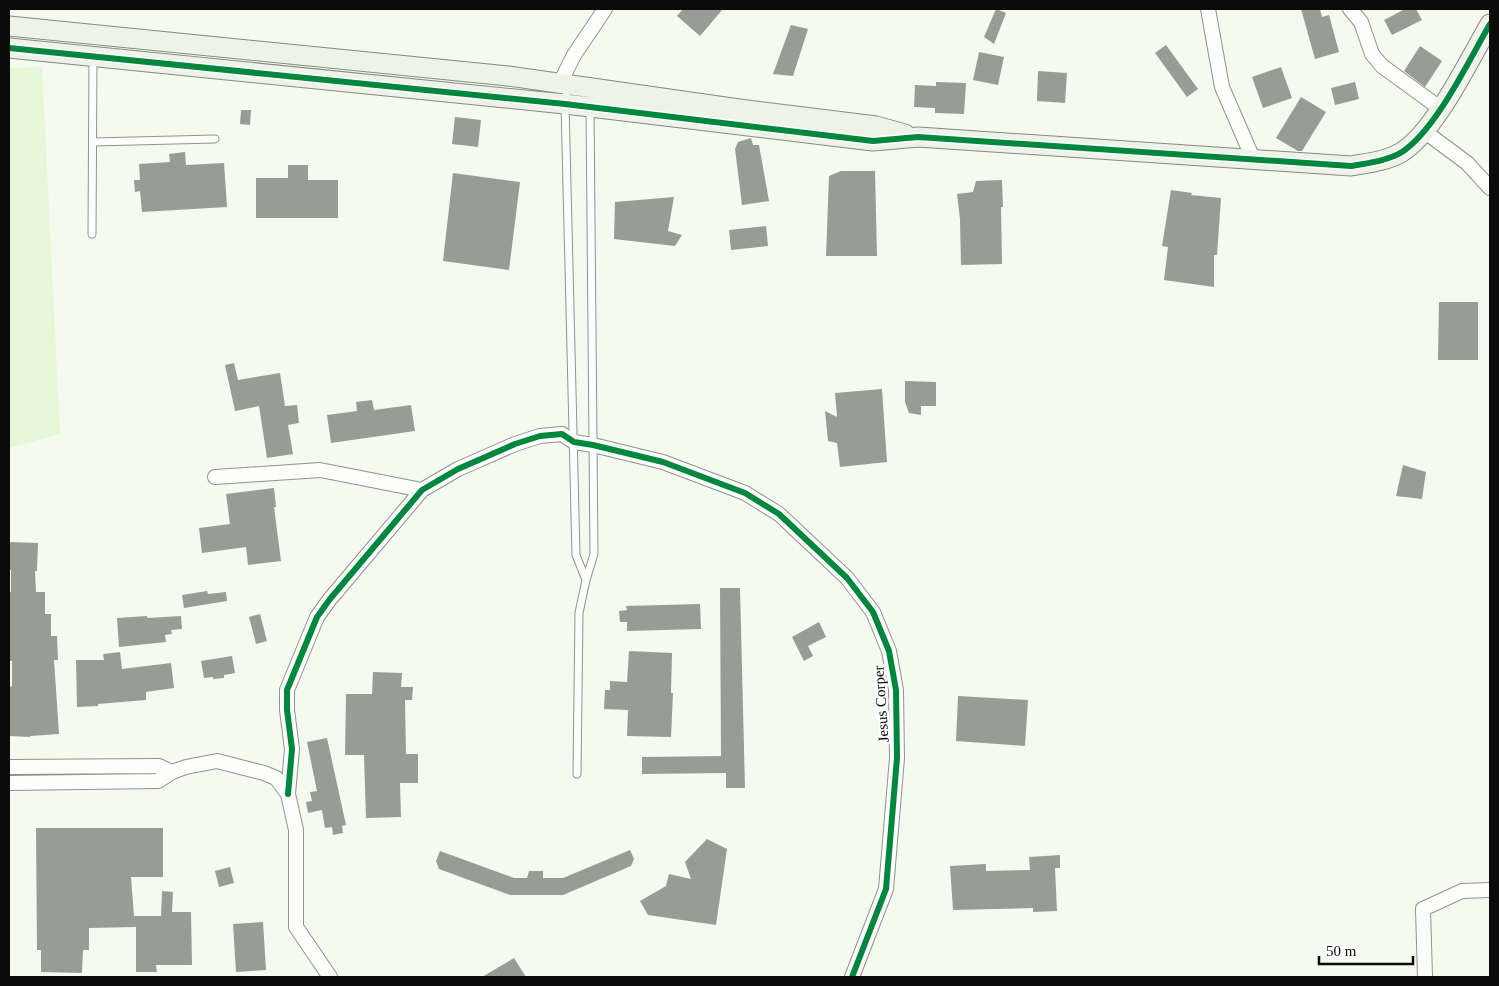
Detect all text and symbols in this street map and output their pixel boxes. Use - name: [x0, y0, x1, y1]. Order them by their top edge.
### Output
- street label: Jesus Corper: [870, 665, 892, 743]
- scale bar: [1319, 934, 1413, 966]
- text: 50 m: [1326, 943, 1357, 959]

